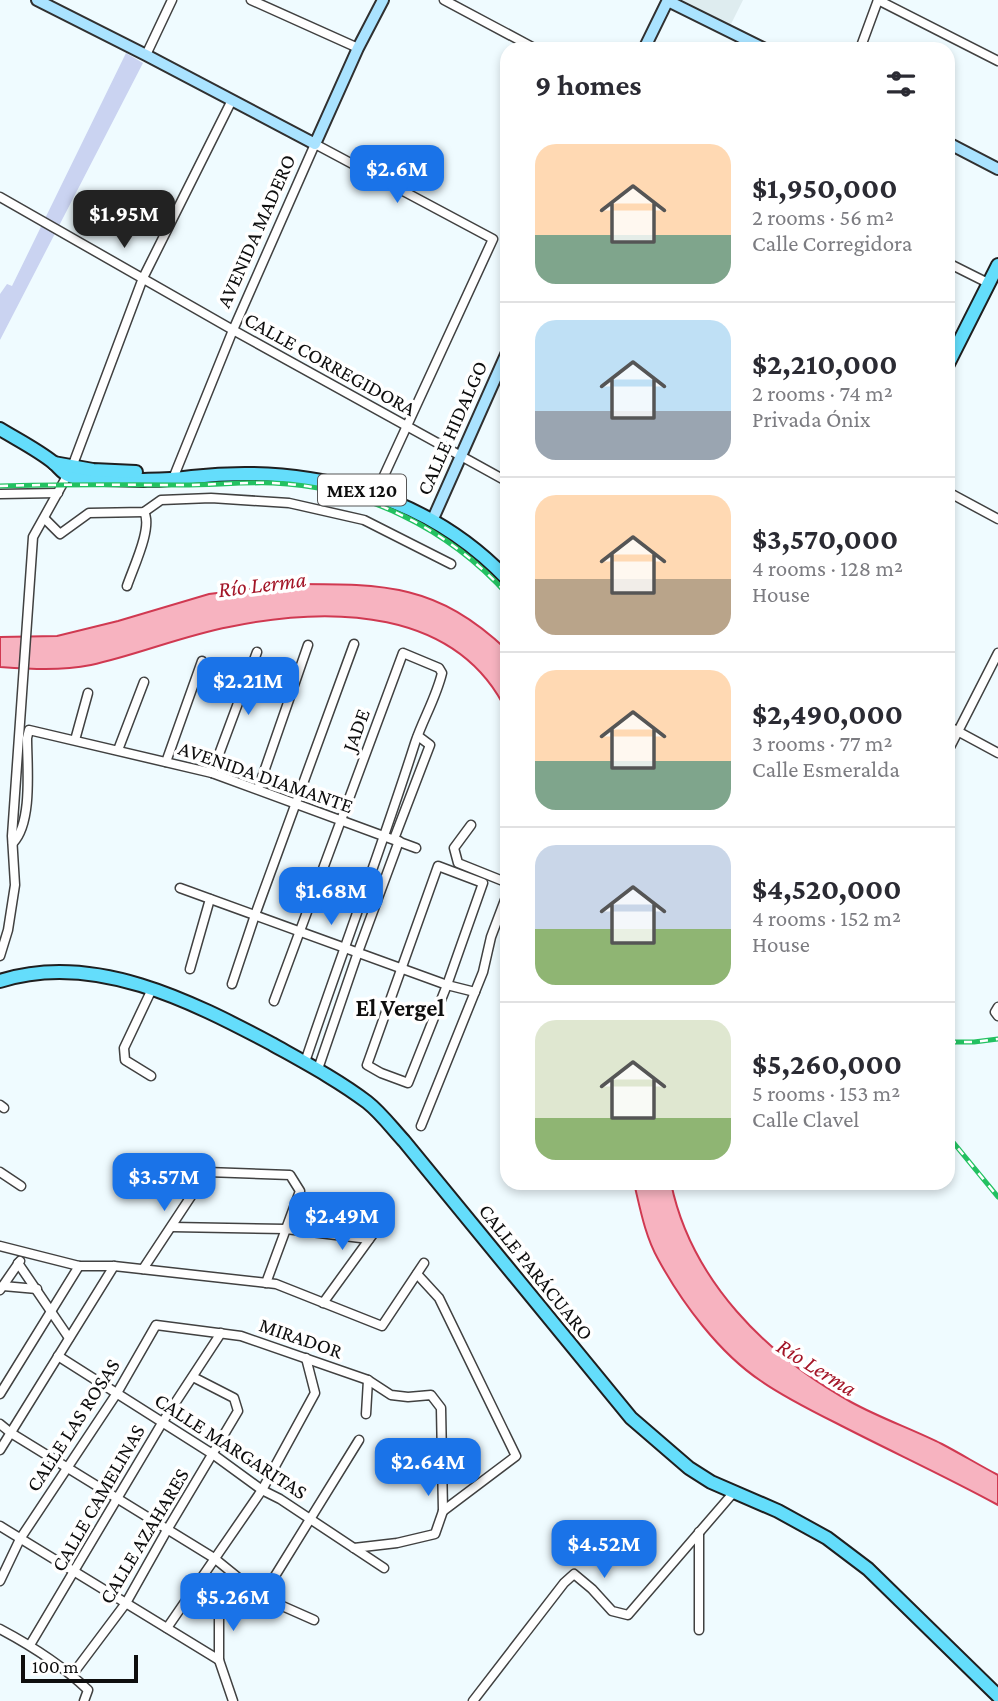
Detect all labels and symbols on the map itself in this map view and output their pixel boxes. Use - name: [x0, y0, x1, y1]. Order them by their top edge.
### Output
- pin: $2.6M: [348, 146, 446, 205]
- street label: AVENIDA MADERO: [211, 151, 301, 311]
- pin: $1.95M: [67, 190, 181, 250]
- street label: CALLE CORREGIDORA: [240, 307, 420, 421]
- street label: CALLE HIDALGO: [412, 357, 492, 499]
- road number: MEX 120: [318, 475, 406, 505]
- water label: Río Lerma: [216, 566, 308, 602]
- pin: $2.21M: [191, 658, 305, 717]
- street label: JADE: [337, 705, 375, 756]
- street label: AVENIDA DIAMANTE: [175, 736, 357, 818]
- pin: $1.68M: [274, 867, 388, 927]
- district label: El Vergel: [356, 994, 444, 1021]
- pin: $3.57M: [107, 1154, 221, 1213]
- pin: $2.49M: [285, 1192, 399, 1252]
- street label: CALLE PARÁCUARO: [474, 1199, 598, 1345]
- street label: MIRADOR: [256, 1313, 346, 1364]
- water label: Río Lerma: [772, 1332, 862, 1402]
- street label: CALLE LAS ROSAS: [21, 1354, 125, 1496]
- street label: CALLE MARGARITAS: [150, 1388, 312, 1504]
- street label: CALLE CAMELINAS: [46, 1420, 150, 1576]
- pin: $2.64M: [371, 1438, 485, 1498]
- street label: CALLE AZAHARES: [94, 1464, 194, 1608]
- pin: $4.52M: [547, 1520, 661, 1580]
- pin: $5.26M: [176, 1574, 290, 1633]
- scale bar: [21, 1652, 138, 1684]

